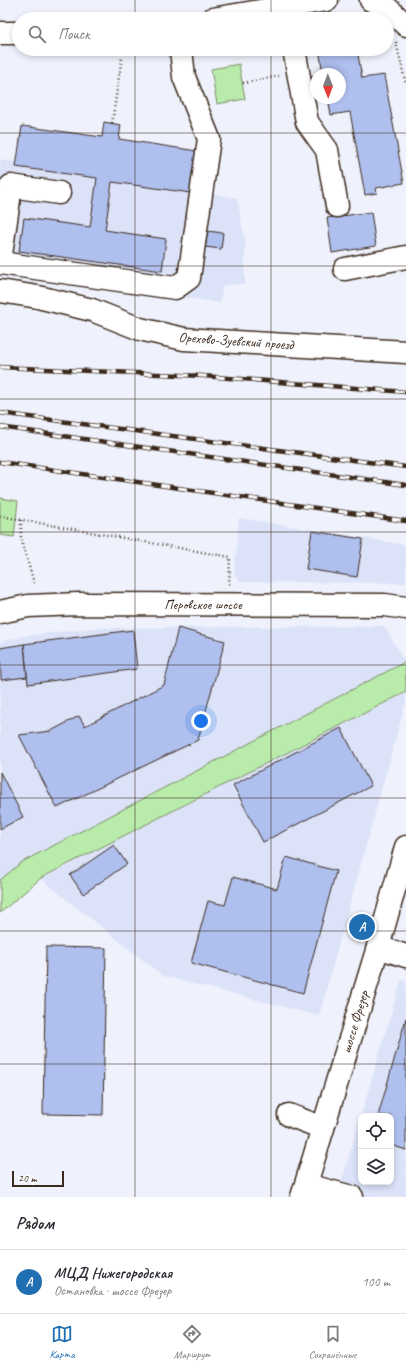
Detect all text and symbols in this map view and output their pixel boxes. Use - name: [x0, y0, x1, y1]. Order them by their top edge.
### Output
- search box: [12, 12, 394, 56]
- icon: search: [26, 23, 48, 45]
- text: Поиск: [58, 25, 90, 44]
- north arrow: [310, 68, 346, 104]
- street label: Орехово-Зуевский проезд: [178, 329, 296, 354]
- street label: Перовское шоссе: [164, 596, 243, 613]
- your location: [191, 711, 211, 731]
- pin: A: [349, 912, 375, 942]
- street label: шоссе Фрезер: [337, 988, 373, 1055]
- map controls: [358, 1113, 394, 1185]
- button: locate: [358, 1113, 394, 1149]
- button: layers: [358, 1149, 394, 1185]
- scale bar: [12, 1169, 64, 1188]
- text: 20 m: [18, 1171, 37, 1185]
- text: Рядом: [16, 1213, 54, 1234]
- text: МЦД Нижегородская: [54, 1264, 172, 1283]
- text: A: [26, 1274, 32, 1290]
- text: 100 m: [362, 1274, 390, 1290]
- text: Остановка · шоссе Фрезер: [54, 1283, 171, 1299]
- tab: Карта: [49, 1323, 75, 1361]
- tab: Маршрут: [174, 1323, 210, 1361]
- tab: Сохранённые: [309, 1323, 357, 1361]

